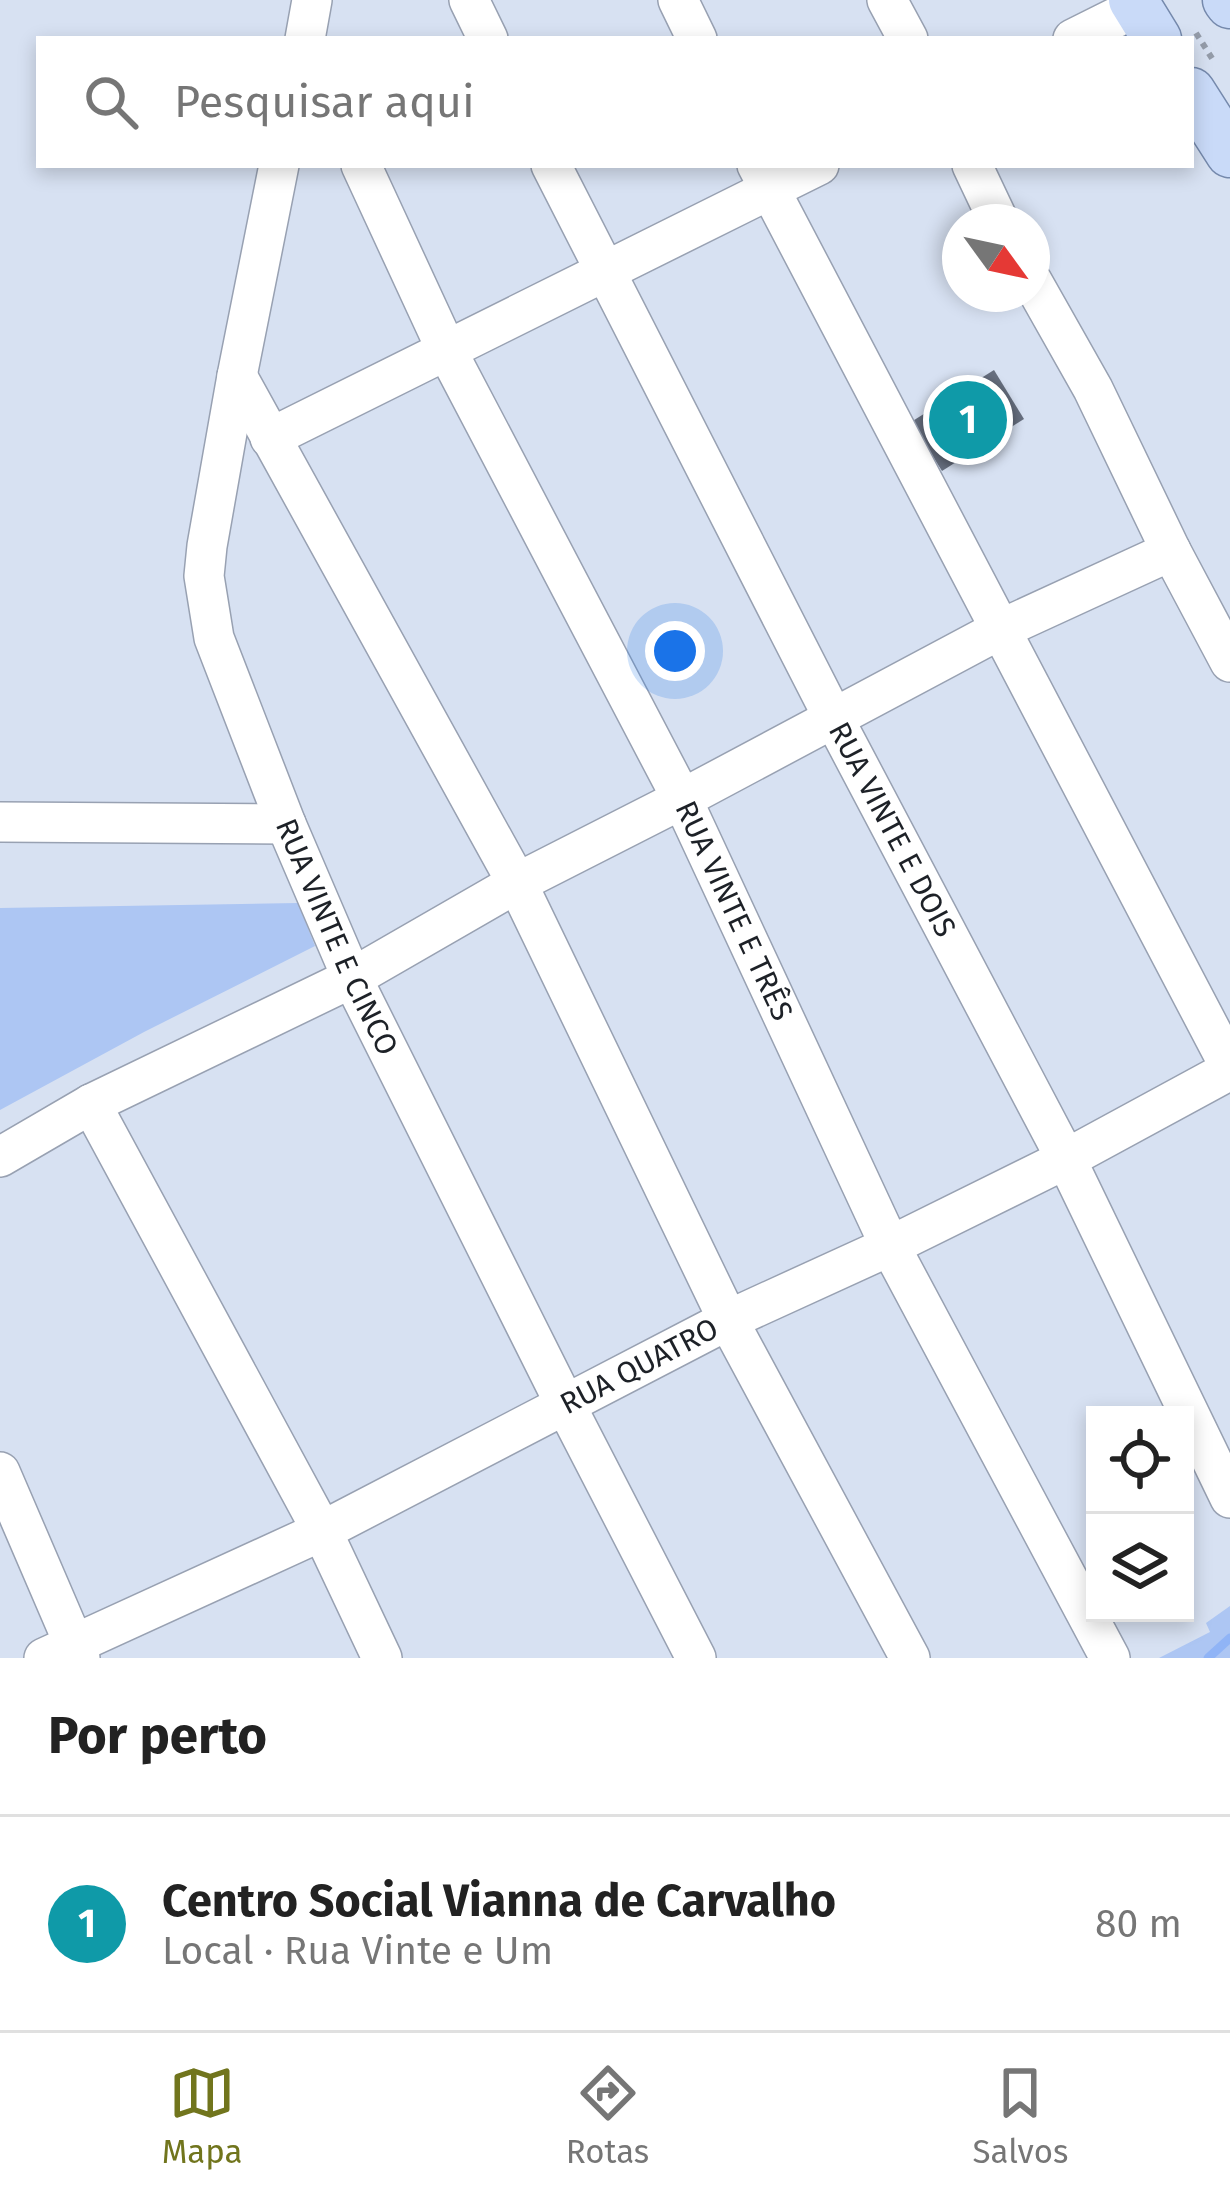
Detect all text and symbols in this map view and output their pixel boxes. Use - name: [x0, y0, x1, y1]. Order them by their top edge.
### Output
- search box: [36, 36, 1194, 168]
- icon: search: [78, 69, 144, 135]
- text: Pesquisar aqui: [174, 75, 475, 129]
- north arrow: [942, 204, 1050, 312]
- pin: 1: [929, 375, 1007, 465]
- your location: [645, 621, 705, 681]
- street label: RUA VINTE E DOIS: [821, 716, 964, 943]
- street label: RUA VINTE E TRÊS: [667, 795, 801, 1026]
- street label: RUA VINTE E CINCO: [268, 813, 406, 1061]
- street label: RUA QUATRO: [554, 1310, 724, 1422]
- map controls: [1086, 1406, 1194, 1622]
- button: locate: [1086, 1406, 1194, 1514]
- button: layers: [1086, 1514, 1194, 1622]
- text: Por perto: [48, 1705, 267, 1767]
- text: Centro Social Vianna de Carvalho: [162, 1874, 836, 1928]
- text: 1: [78, 1901, 96, 1947]
- text: 80 m: [1095, 1901, 1182, 1947]
- text: Local · Rua Vinte e Um: [162, 1928, 553, 1974]
- tab: Mapa: [162, 2060, 243, 2172]
- tab: Rotas: [566, 2060, 649, 2172]
- tab: Salvos: [973, 2060, 1068, 2172]

